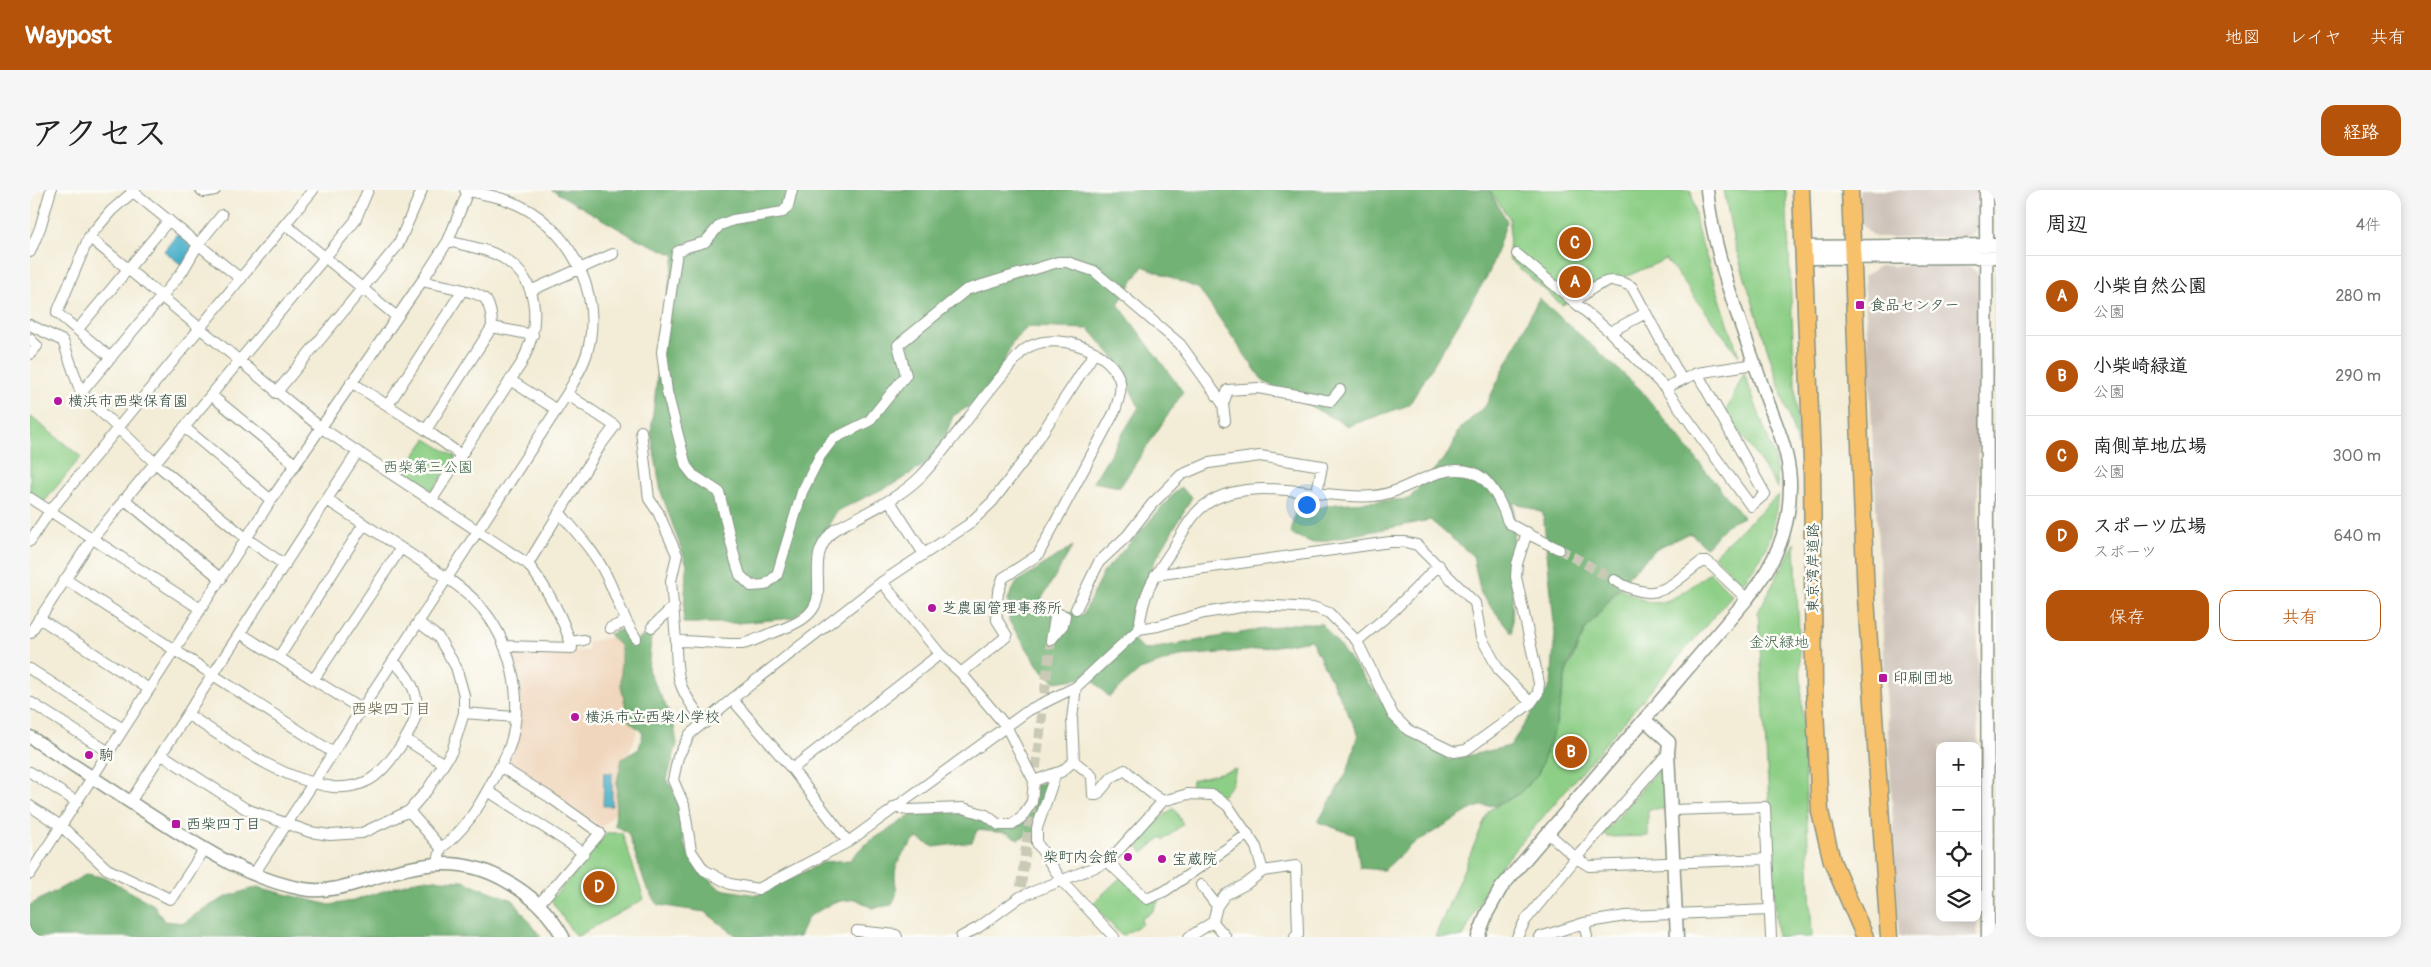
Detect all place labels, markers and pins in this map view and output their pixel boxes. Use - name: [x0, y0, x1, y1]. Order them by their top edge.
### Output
- pin: C: [1559, 224, 1591, 262]
- pin: A: [1559, 263, 1591, 301]
- place label: 食品センター: [1870, 296, 1959, 315]
- marker: 食品センター: [1854, 299, 1866, 311]
- place label: 横浜市西柴保育園: [68, 392, 188, 411]
- marker: 横浜市西柴保育園: [52, 395, 64, 407]
- place label: 芝農園管理事務所: [942, 599, 1062, 618]
- marker: 芝農園管理事務所: [926, 602, 938, 614]
- place label: 印刷団地: [1893, 669, 1953, 688]
- marker: 印刷団地: [1877, 672, 1889, 684]
- place label: 横浜市立西柴小学校: [585, 708, 720, 727]
- marker: 横浜市立西柴小学校: [569, 711, 581, 723]
- pin: B: [1555, 733, 1587, 771]
- place label: 駒: [99, 746, 114, 765]
- marker: 駒: [83, 749, 95, 761]
- place label: 西柴四丁目: [186, 815, 261, 834]
- marker: 西柴四丁目: [170, 818, 182, 830]
- place label: 柴町内会館: [1043, 848, 1118, 867]
- place label: 宝蔵院: [1172, 850, 1217, 869]
- marker: 柴町内会館: [1122, 851, 1134, 863]
- marker: 宝蔵院: [1156, 853, 1168, 865]
- pin: D: [583, 868, 615, 906]

